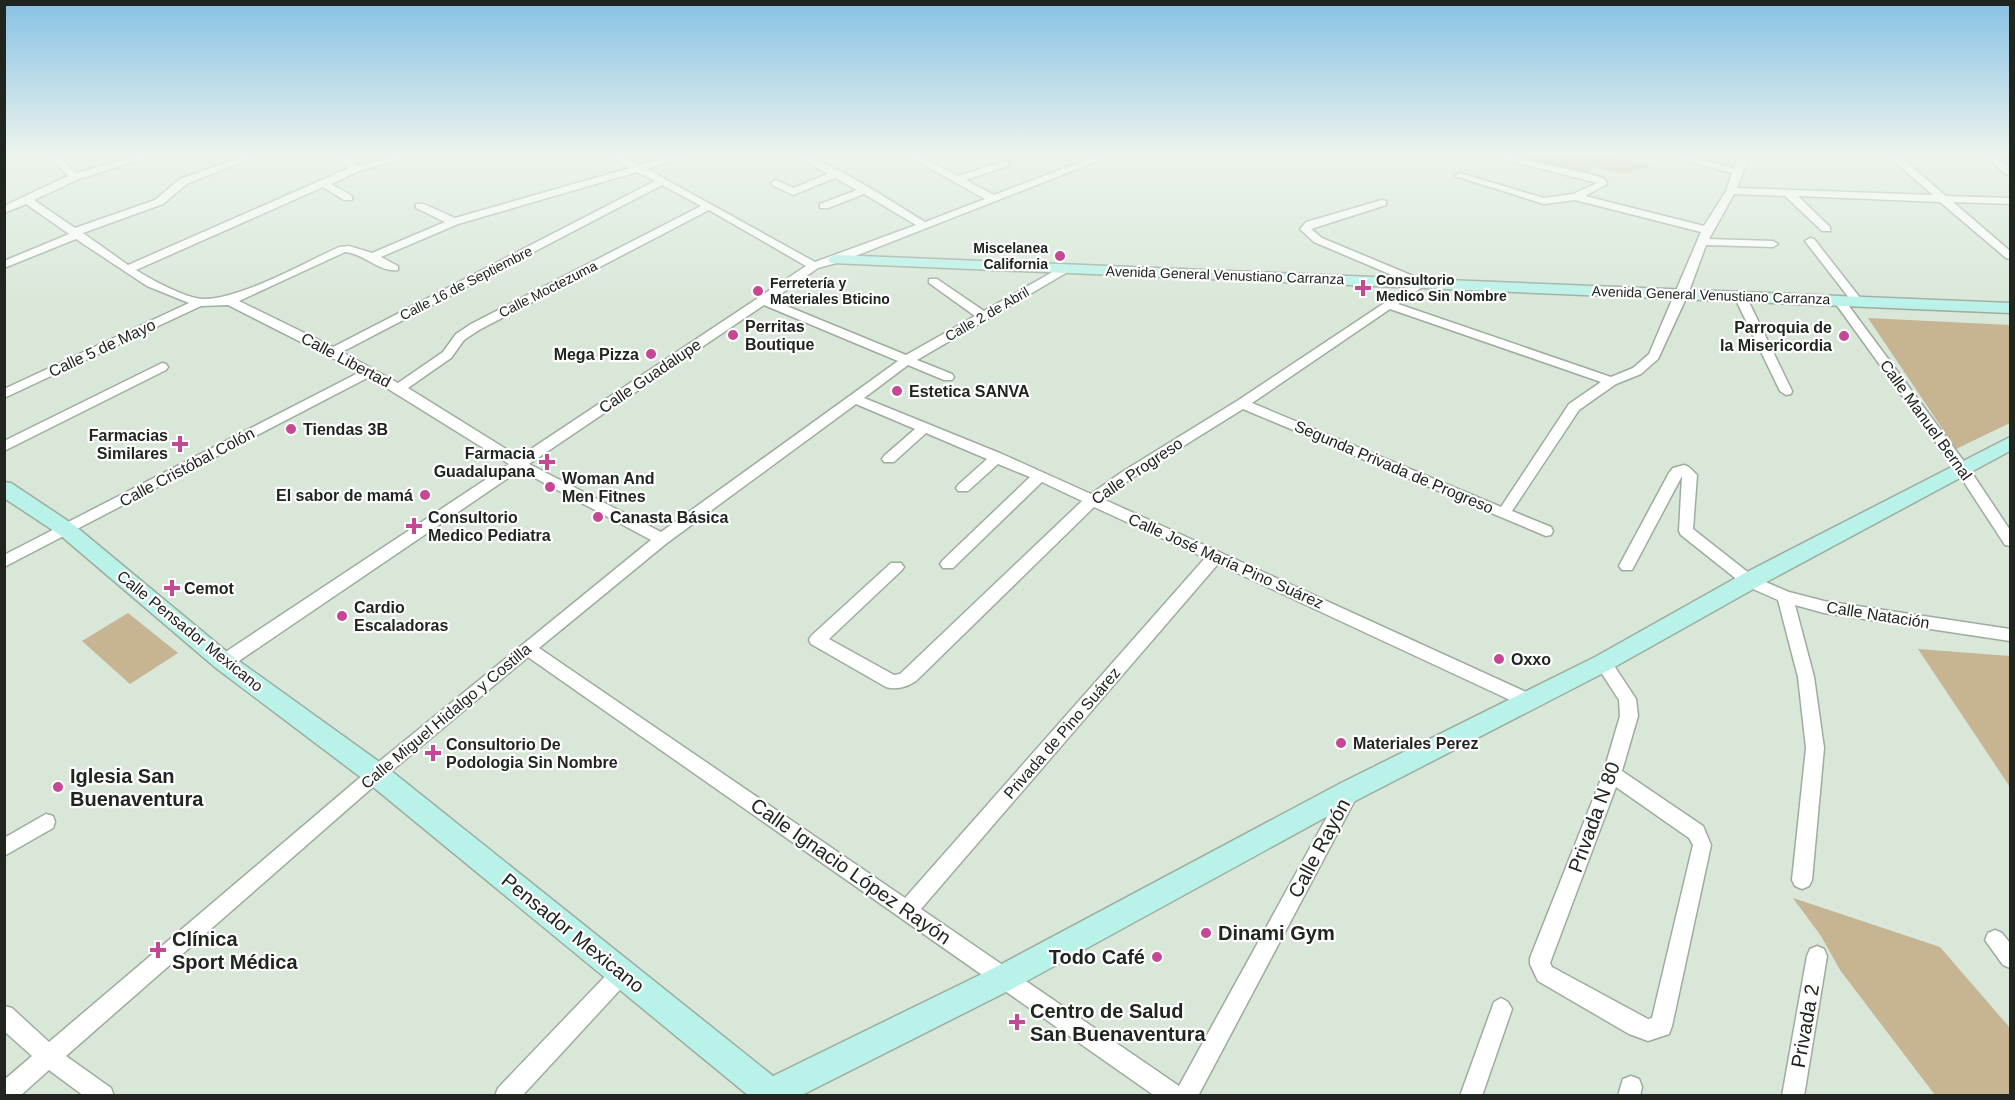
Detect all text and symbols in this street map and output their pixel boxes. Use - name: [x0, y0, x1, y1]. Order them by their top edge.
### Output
- place label: Miscelanea California: [973, 240, 1048, 272]
- street label: Calle 16 de Septiembre: [397, 243, 535, 323]
- marker: Miscelanea California: [1053, 249, 1067, 263]
- street label: Calle Moctezuma: [496, 257, 600, 321]
- street label: Avenida General Venustiano Carranza: [1105, 263, 1345, 287]
- place label: Consultorio Medico Sin Nombre: [1376, 272, 1507, 304]
- place label: Ferretería y Materiales Bticino: [770, 275, 890, 307]
- marker: Consultorio Medico Sin Nombre: [1354, 279, 1372, 297]
- street label: Avenida General Venustiano Carranza: [1591, 283, 1831, 307]
- marker: Ferretería y Materiales Bticino: [751, 284, 765, 298]
- street label: Calle 2 de Abril: [942, 284, 1032, 344]
- street label: Calle 5 de Mayo: [46, 316, 158, 380]
- place label: Perritas Boutique: [745, 318, 814, 353]
- place label: Parroquia de la Misericordia: [1720, 319, 1832, 354]
- marker: Perritas Boutique: [726, 328, 740, 342]
- street label: Calle Libertad: [298, 329, 394, 391]
- marker: Parroquia de la Misericordia: [1837, 329, 1851, 343]
- street label: Calle Guadalupe: [596, 336, 704, 416]
- place label: Mega Pizza: [554, 346, 639, 363]
- marker: Mega Pizza: [644, 347, 658, 361]
- street label: Calle Manuel Bernal: [1877, 357, 1975, 483]
- place label: Estetica SANVA: [909, 383, 1030, 400]
- marker: Estetica SANVA: [890, 384, 904, 398]
- street label: Segunda Privada de Progreso: [1292, 417, 1496, 517]
- place label: Tiendas 3B: [303, 421, 388, 438]
- marker: Tiendas 3B: [284, 422, 298, 436]
- street label: Calle Cristóbal Colón: [117, 424, 257, 510]
- place label: Farmacias Similares: [89, 427, 168, 462]
- street label: Calle Progreso: [1088, 434, 1186, 508]
- marker: Farmacias Similares: [173, 437, 187, 451]
- place label: Farmacia Guadalupana: [434, 445, 535, 480]
- marker: Farmacia Guadalupana: [540, 455, 554, 469]
- place label: Woman And Men Fitnes: [562, 470, 654, 505]
- marker: Woman And Men Fitnes: [543, 480, 557, 494]
- place label: El sabor de mamá: [276, 487, 413, 504]
- marker: El sabor de mamá: [418, 488, 432, 502]
- place label: Consultorio Medico Pediatra: [428, 509, 551, 544]
- place label: Canasta Básica: [610, 509, 728, 526]
- marker: Canasta Básica: [591, 510, 605, 524]
- street label: Calle José María Pino Suárez: [1126, 510, 1326, 612]
- marker: Consultorio Medico Pediatra: [405, 517, 423, 535]
- street label: Calle Pensador Mexicano: [114, 567, 266, 695]
- place label: Cemot: [184, 580, 234, 597]
- marker: Cemot: [165, 581, 179, 595]
- street label: Calle Natación: [1825, 598, 1931, 632]
- place label: Cardio Escaladoras: [354, 599, 448, 634]
- marker: Cardio Escaladoras: [335, 609, 349, 623]
- street label: Calle Miguel Hidalgo y Costilla: [358, 640, 534, 792]
- place label: Oxxo: [1511, 651, 1551, 668]
- marker: Oxxo: [1492, 652, 1506, 666]
- street label: Privada de Pino Suárez: [1000, 664, 1124, 802]
- place label: Materiales Perez: [1353, 735, 1478, 752]
- place label: Consultorio De Podologia Sin Nombre: [446, 736, 618, 771]
- marker: Materiales Perez: [1334, 736, 1348, 750]
- marker: Consultorio De Podologia Sin Nombre: [424, 744, 442, 762]
- street label: Privada N 80: [1564, 759, 1624, 875]
- place label: Iglesia San Buenaventura: [70, 765, 204, 810]
- marker: Iglesia San Buenaventura: [51, 780, 65, 794]
- street label: Calle Ignacio López Rayón: [747, 793, 955, 949]
- street label: Calle Rayón: [1284, 795, 1354, 901]
- street label: Pensador Mexicano: [497, 869, 649, 997]
- place label: Dinami Gym: [1218, 922, 1335, 944]
- marker: Dinami Gym: [1199, 926, 1213, 940]
- place label: Clínica Sport Médica: [172, 928, 298, 973]
- marker: Clínica Sport Médica: [149, 941, 167, 959]
- place label: Todo Café: [1049, 946, 1145, 968]
- marker: Todo Café: [1150, 950, 1164, 964]
- street label: Privada 2: [1787, 982, 1823, 1070]
- place label: Centro de Salud San Buenaventura: [1030, 1000, 1206, 1045]
- marker: Centro de Salud San Buenaventura: [1008, 1013, 1026, 1031]

